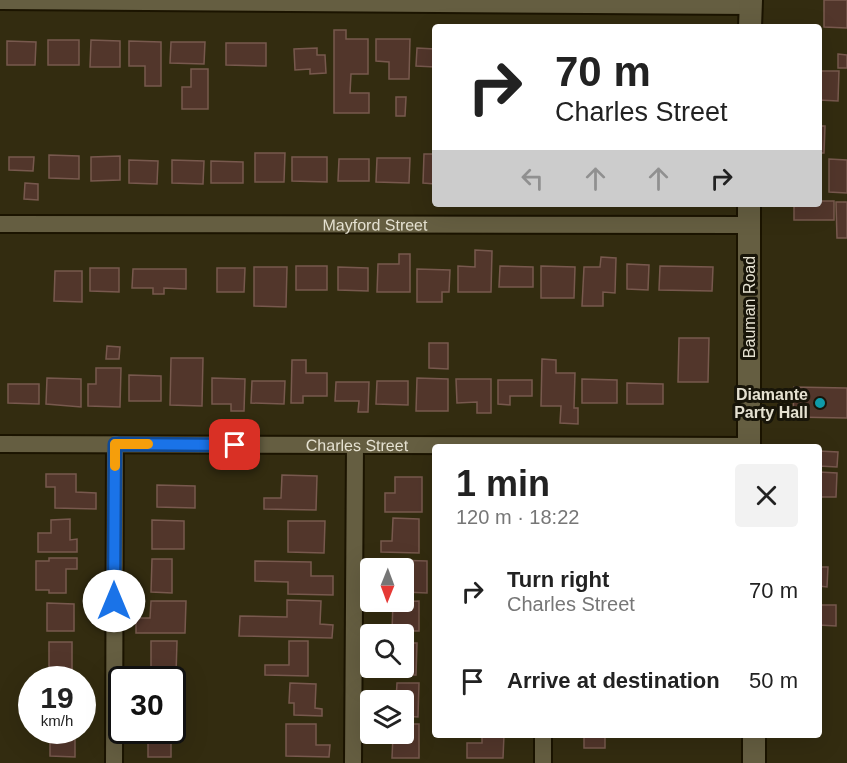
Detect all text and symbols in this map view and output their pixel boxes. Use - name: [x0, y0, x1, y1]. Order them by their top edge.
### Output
- icon: right: [456, 48, 534, 126]
- text: 70 m: [555, 48, 651, 95]
- text: Charles Street: [555, 97, 728, 127]
- icon: left: [516, 162, 549, 195]
- icon: ahead: [579, 162, 612, 195]
- icon: ahead: [642, 162, 675, 195]
- icon: right: [705, 162, 738, 195]
- street label: Mayford Street: [322, 216, 428, 234]
- street label: Bauman Road: [741, 256, 758, 358]
- place label: Diamante Party Hall: [734, 386, 808, 421]
- marker: Diamante Party Hall: [813, 396, 827, 410]
- pin: [209, 419, 260, 470]
- icon: arrive: [218, 428, 251, 461]
- street label: Charles Street: [306, 437, 409, 454]
- text: 1 min: [456, 463, 550, 504]
- button: close: [735, 464, 798, 527]
- text: 120 m · 18:22: [456, 506, 579, 528]
- north arrow: [360, 558, 414, 612]
- map controls: [360, 558, 414, 744]
- text: Turn right: [507, 567, 609, 592]
- position arrow: [82, 569, 146, 633]
- icon: right: [456, 575, 489, 608]
- text: 70 m: [749, 578, 798, 603]
- text: Charles Street: [507, 593, 635, 615]
- button: search: [360, 624, 414, 678]
- icon: arrive: [456, 665, 489, 698]
- speed limit sign: 30: [108, 666, 186, 744]
- text: Arrive at destination: [507, 668, 720, 693]
- text: 50 m: [749, 668, 798, 693]
- text: 19: [40, 681, 74, 714]
- button: layers: [360, 690, 414, 744]
- text: km/h: [41, 712, 73, 729]

